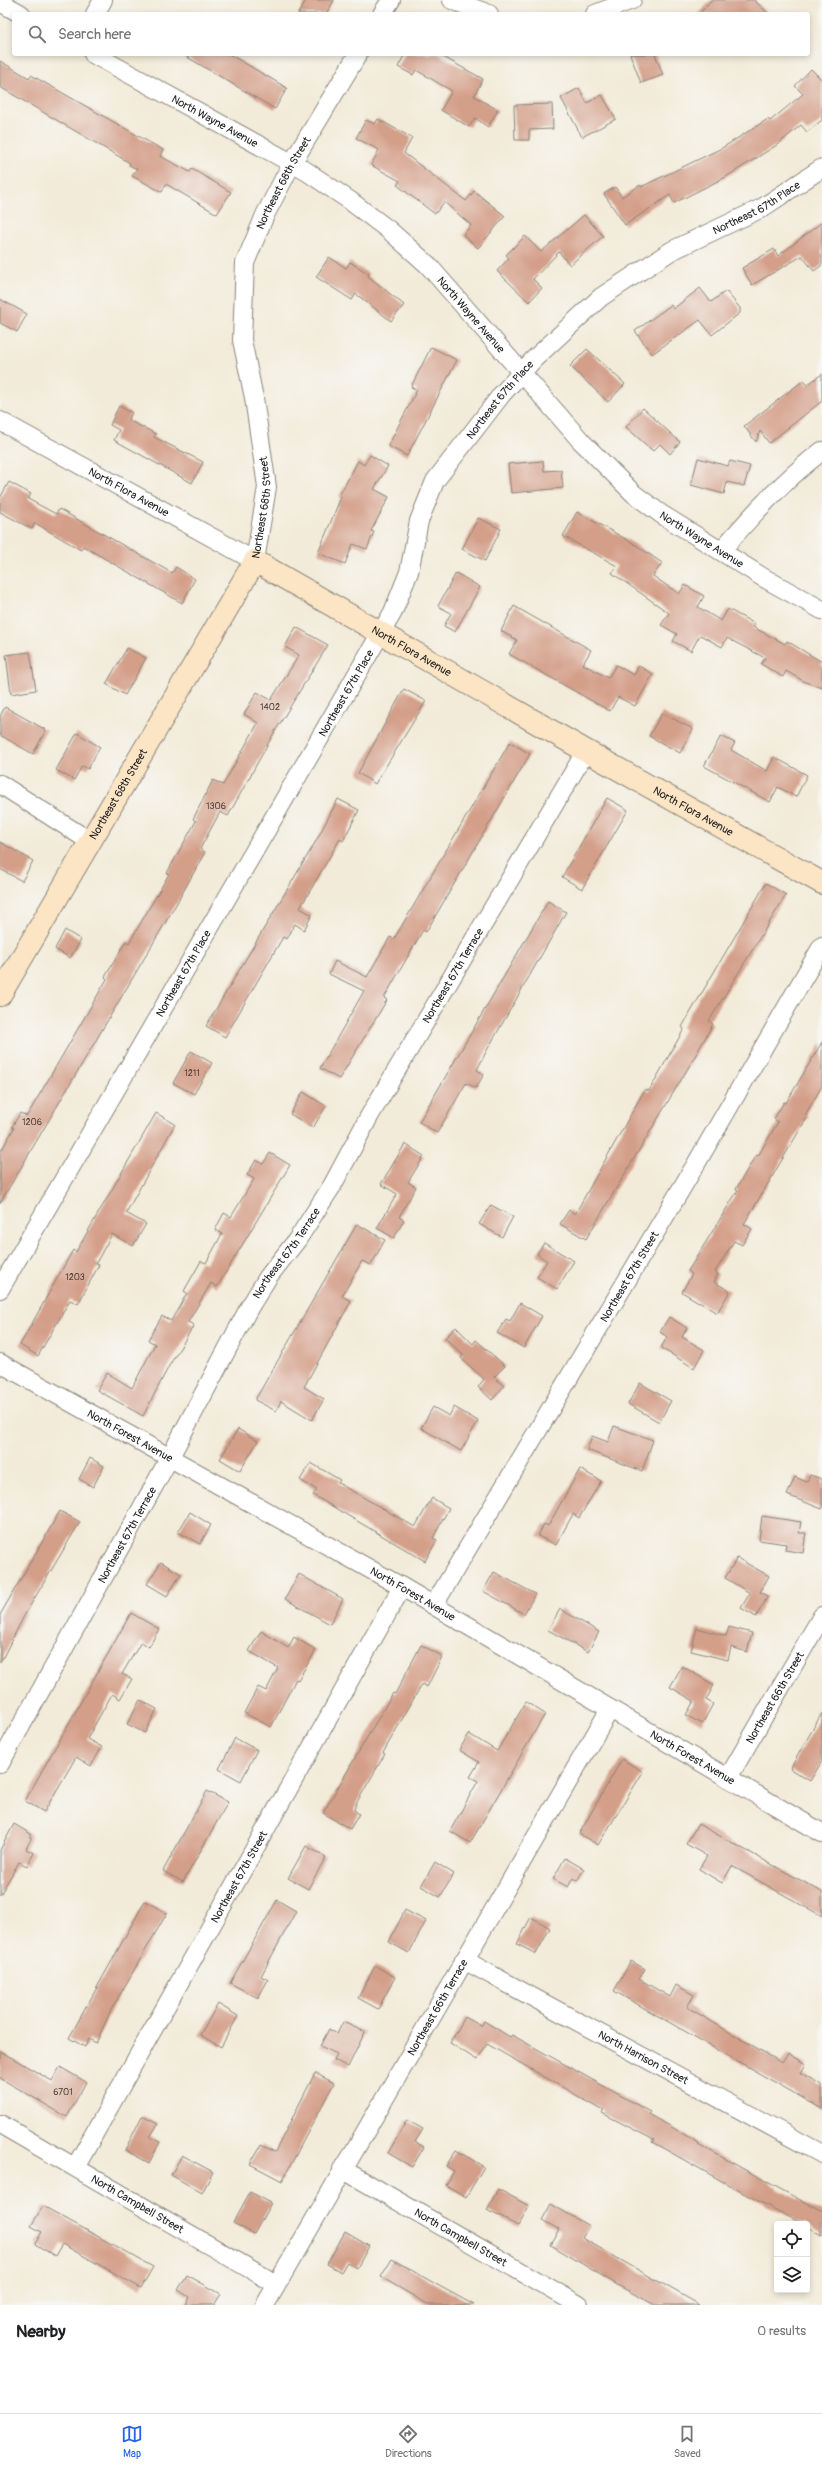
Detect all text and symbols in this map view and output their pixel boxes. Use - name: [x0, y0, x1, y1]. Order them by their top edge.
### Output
- search box: [12, 12, 810, 56]
- icon: search: [26, 23, 48, 45]
- text: Search here: [58, 25, 131, 44]
- street label: North Wayne Avenue: [169, 92, 261, 150]
- street label: Northeast 68th Street: [253, 134, 313, 231]
- street label: Northeast 67th Place: [710, 178, 803, 237]
- street label: North Wayne Avenue: [435, 274, 508, 356]
- street label: Northeast 67th Place: [463, 357, 536, 441]
- street label: Northeast 68th Street: [249, 455, 274, 560]
- street label: North Flora Avenue: [86, 464, 172, 519]
- street label: North Wayne Avenue: [657, 508, 747, 571]
- street label: North Flora Avenue: [369, 623, 454, 679]
- street label: Northeast 67th Place: [316, 647, 376, 739]
- house number: 1402: [260, 702, 280, 713]
- street label: Northeast 68th Street: [86, 746, 150, 842]
- street label: North Flora Avenue: [651, 783, 736, 839]
- house number: 1306: [206, 801, 226, 812]
- street label: Northeast 67th Terrace: [420, 925, 486, 1025]
- street label: Northeast 67th Place: [153, 927, 214, 1019]
- house number: 1211: [184, 1068, 200, 1079]
- house number: 1206: [22, 1117, 42, 1128]
- street label: Northeast 67th Terrace: [250, 1205, 323, 1301]
- street label: Northeast 67th Street: [597, 1228, 661, 1324]
- house number: 1203: [65, 1272, 85, 1283]
- street label: North Forest Avenue: [85, 1406, 176, 1465]
- street label: Northeast 67th Terrace: [95, 1484, 159, 1585]
- street label: North Forest Avenue: [368, 1564, 458, 1624]
- street label: Northeast 66th Street: [743, 1649, 807, 1746]
- street label: North Forest Avenue: [648, 1727, 738, 1787]
- street label: Northeast 67th Street: [208, 1828, 270, 1925]
- street label: Northeast 66th Terrace: [404, 1956, 471, 2058]
- street label: North Harrison Street: [596, 2028, 691, 2087]
- house number: 6701: [53, 2087, 73, 2098]
- street label: North Campbell Street: [89, 2172, 187, 2236]
- street label: North Campbell Street: [412, 2206, 510, 2269]
- map controls: [774, 2221, 810, 2293]
- button: locate: [774, 2221, 810, 2257]
- button: layers: [774, 2257, 810, 2293]
- text: Nearby: [16, 2321, 65, 2342]
- text: 0 results: [757, 2323, 806, 2339]
- tab: Map: [121, 2423, 143, 2460]
- tab: Directions: [385, 2423, 432, 2460]
- tab: Saved: [674, 2423, 701, 2460]

